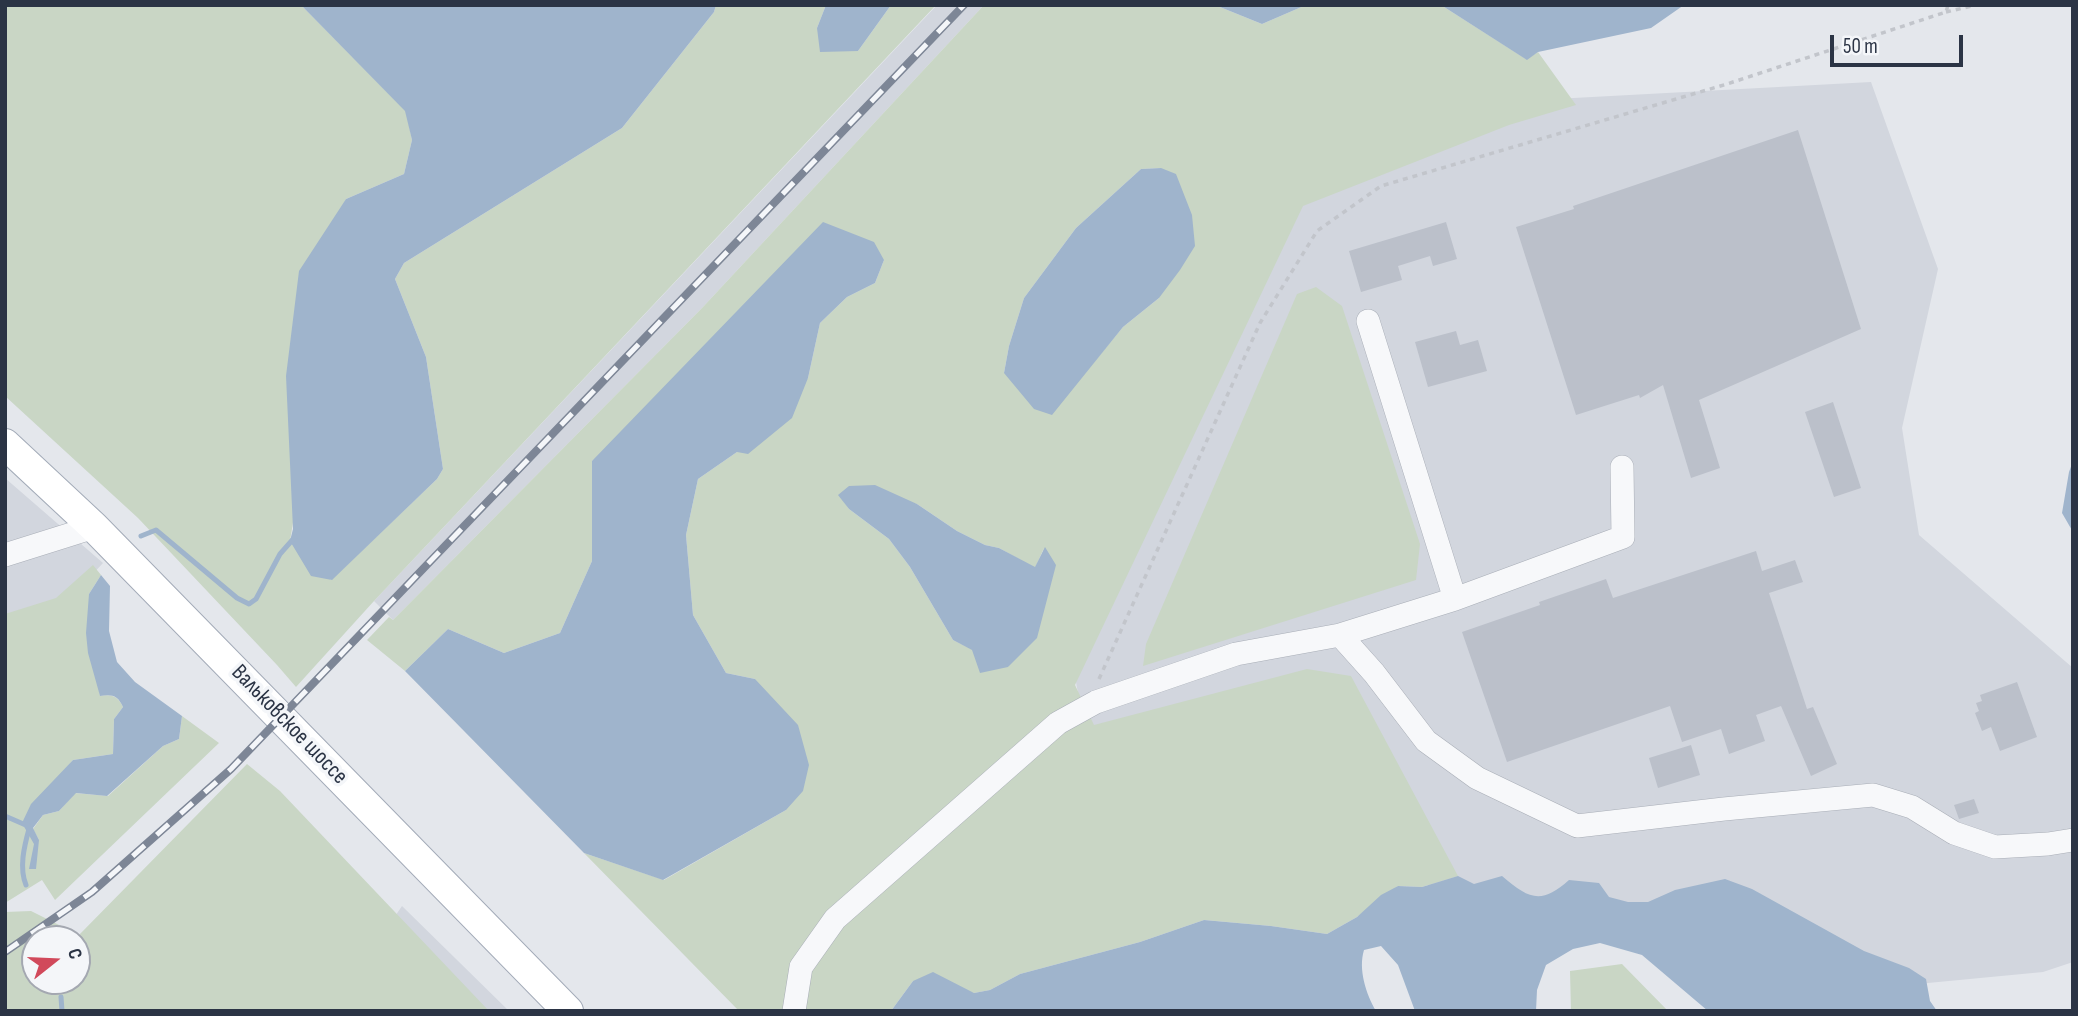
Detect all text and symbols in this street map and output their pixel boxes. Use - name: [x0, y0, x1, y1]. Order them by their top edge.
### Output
- scale bar: [1833, 21, 1966, 65]
- text: 50 m: [1843, 34, 1878, 59]
- street label: Вальковское шоссе: [225, 660, 353, 790]
- north arrow: [21, 925, 91, 995]
- text: С: [62, 946, 87, 962]

